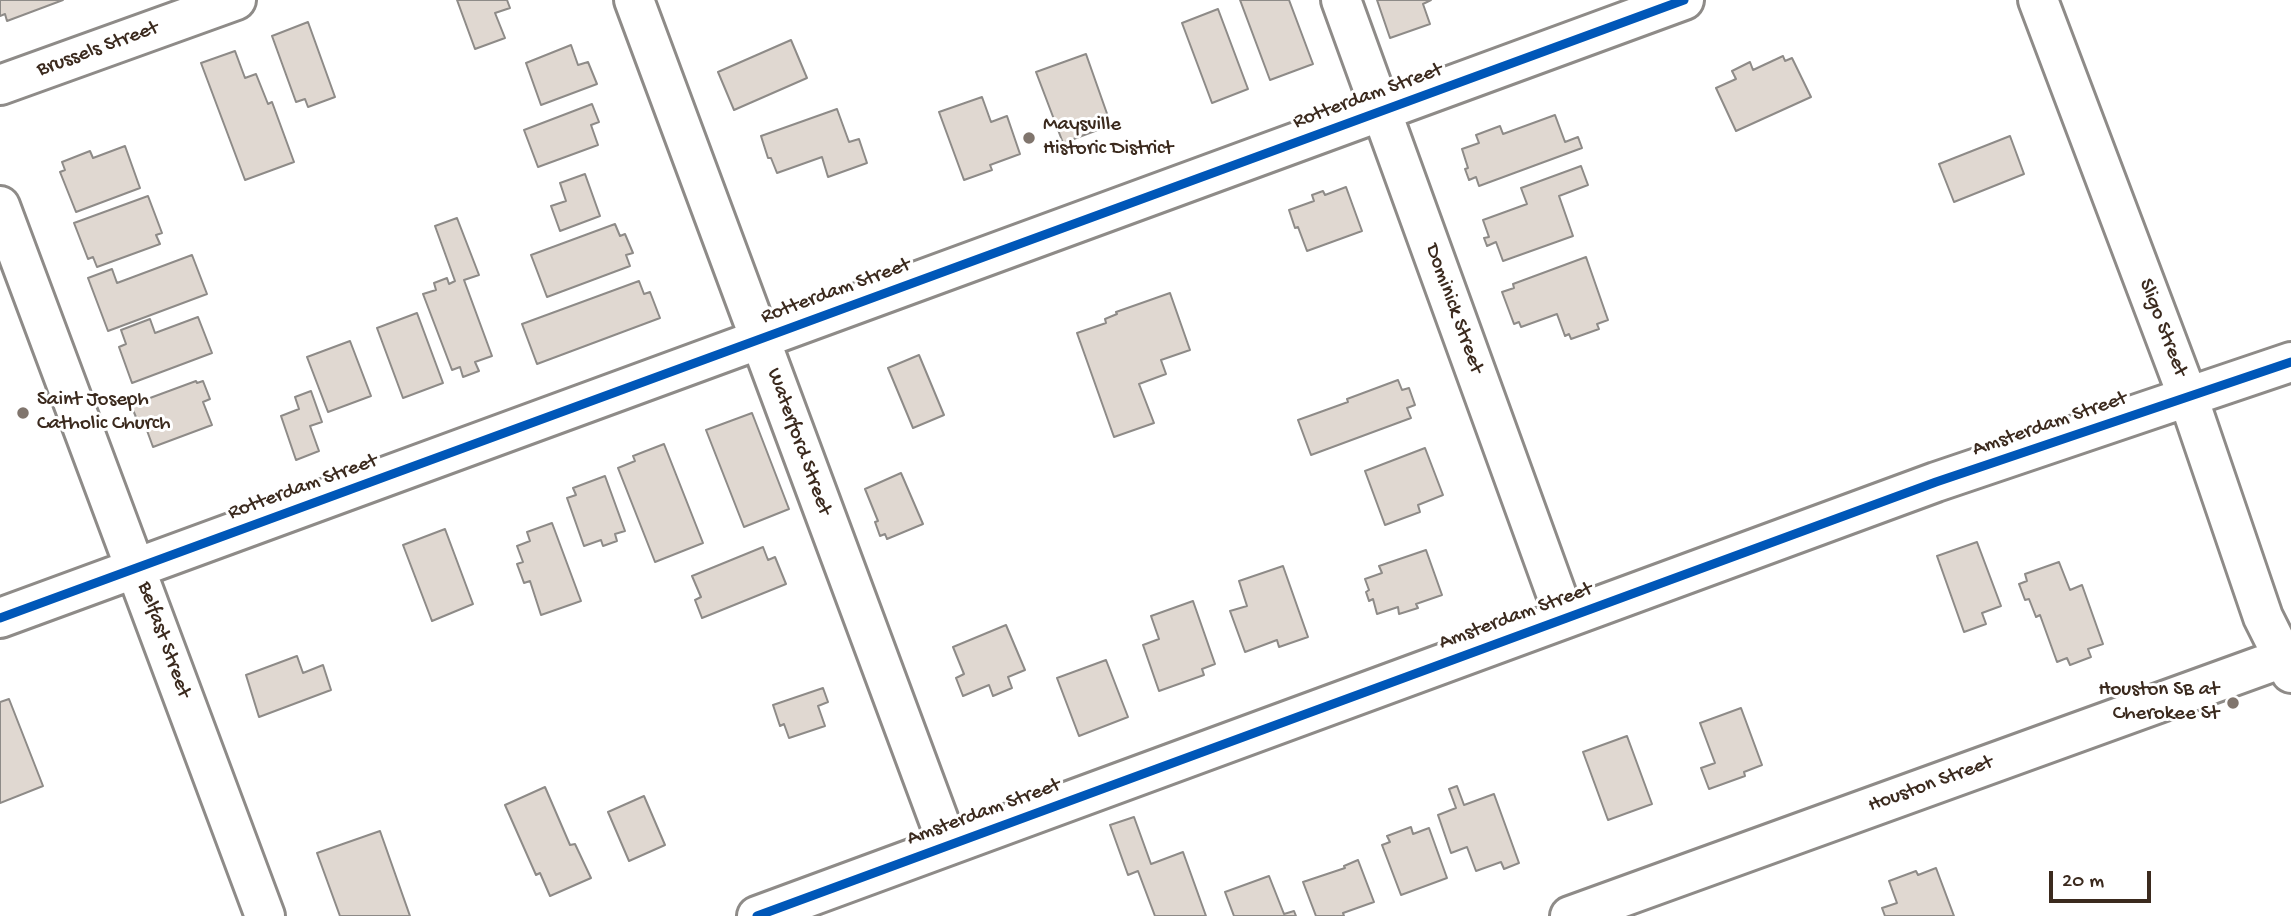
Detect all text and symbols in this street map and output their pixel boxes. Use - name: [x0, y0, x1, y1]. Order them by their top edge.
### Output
- street label: Brussels Street: [34, 16, 162, 84]
- street label: Rotterdam Street: [1290, 58, 1446, 136]
- place label: Maysville Historic District: [1043, 113, 1173, 163]
- marker: Maysville Historic District: [1021, 130, 1037, 146]
- street label: Dominick Street: [1418, 241, 1488, 377]
- street label: Rotterdam Street: [758, 253, 914, 331]
- street label: Sligo Street: [2132, 276, 2192, 380]
- street label: Waterford Street: [760, 365, 836, 519]
- street label: Amsterdam Street: [1969, 387, 2131, 463]
- place label: Saint Joseph Catholic Church: [37, 388, 170, 438]
- marker: Saint Joseph Catholic Church: [15, 405, 31, 421]
- street label: Rotterdam Street: [225, 449, 381, 527]
- street label: Amsterdam Street: [1436, 578, 1596, 656]
- street label: Belfast Street: [130, 579, 196, 701]
- place label: Houston SB at Cherokee St: [2098, 678, 2219, 728]
- marker: Houston SB at Cherokee St: [2225, 695, 2241, 711]
- street label: Houston Street: [1865, 751, 1997, 819]
- street label: Amsterdam Street: [904, 774, 1064, 852]
- scale bar: [2053, 856, 2154, 900]
- text: 20 m: [2062, 870, 2104, 895]

